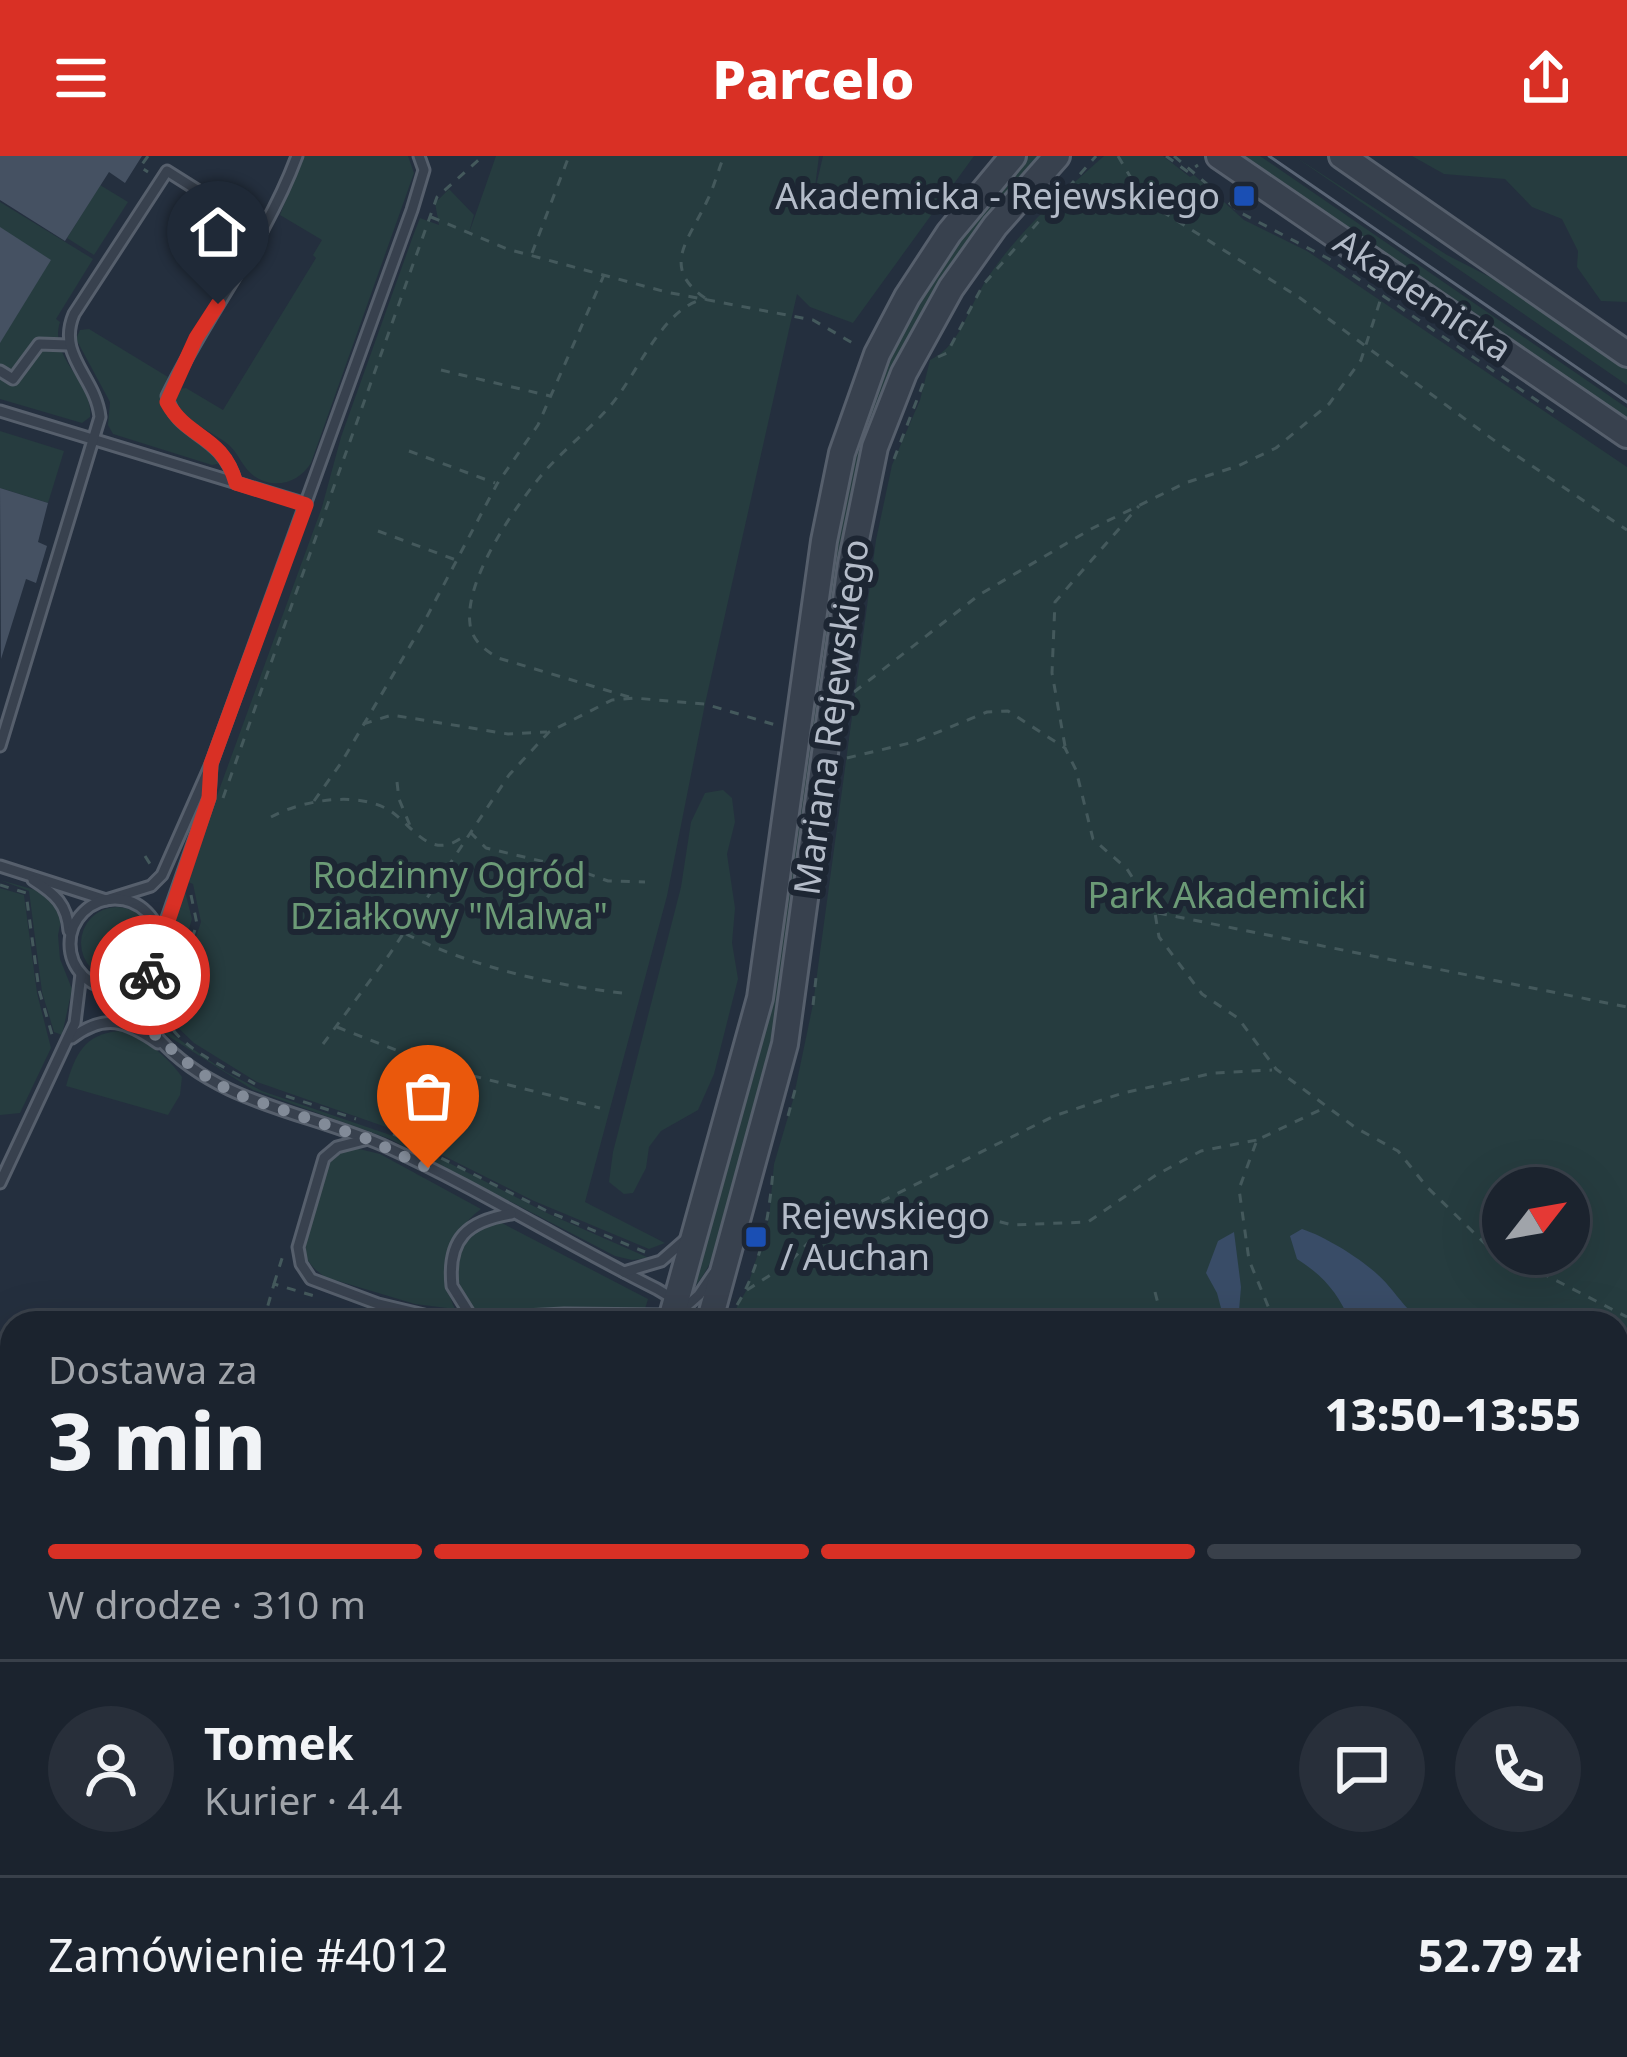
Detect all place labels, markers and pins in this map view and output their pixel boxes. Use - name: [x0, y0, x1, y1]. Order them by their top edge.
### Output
- place label: Akademicka - Rejewskiego: [775, 171, 1220, 220]
- pin: [167, 181, 269, 304]
- marker: Akademicka - Rejewskiego: [1231, 183, 1257, 209]
- pin: [377, 1045, 479, 1168]
- place label: Rejewskiego / Auchan: [780, 1191, 990, 1281]
- marker: Rejewskiego / Auchan: [743, 1224, 769, 1250]

